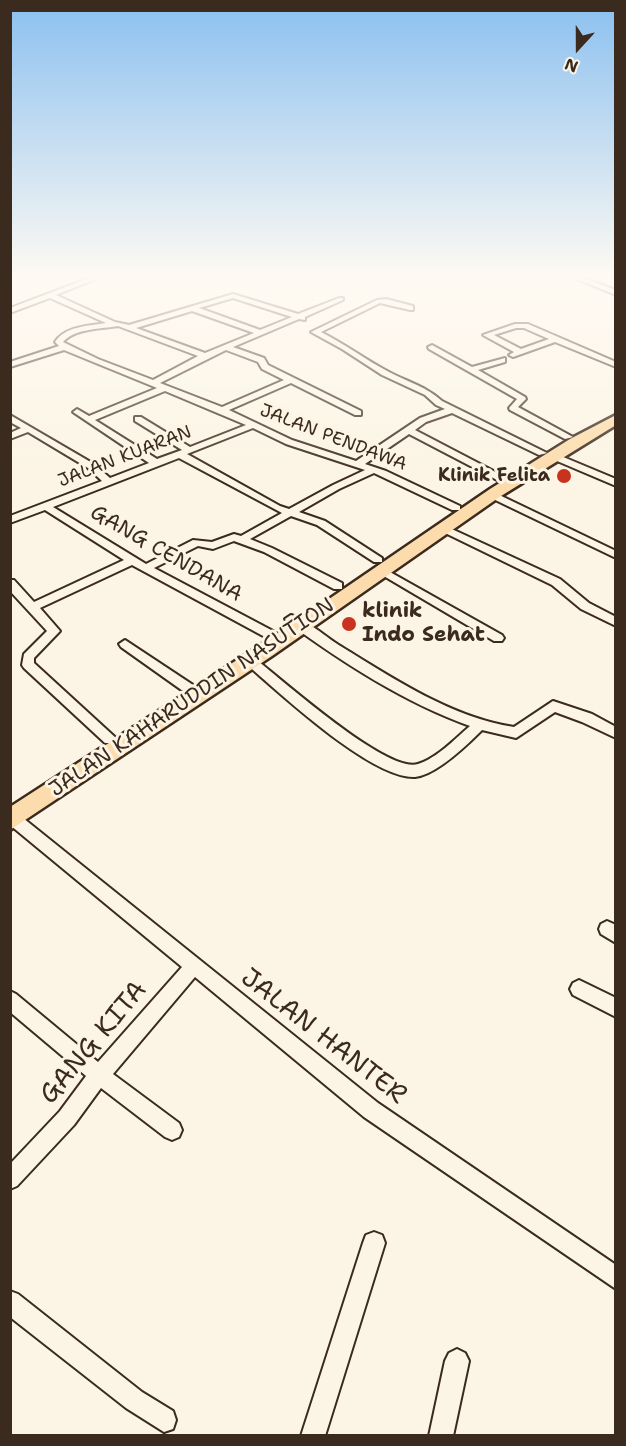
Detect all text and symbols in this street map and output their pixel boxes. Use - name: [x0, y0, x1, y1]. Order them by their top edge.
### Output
- north arrow: [548, 18, 608, 78]
- text: N: [562, 53, 581, 77]
- street label: JALAN PENDAWA: [257, 400, 409, 476]
- street label: JALAN KUARAN: [55, 422, 195, 492]
- place label: Klinik Felita: [438, 465, 550, 487]
- marker: Klinik Felita: [555, 467, 573, 485]
- street label: GANG CENDANA: [85, 500, 247, 608]
- street label: JALAN KAHARUDDIN NASUTION: [45, 593, 339, 803]
- place label: klinik Indo Sehat: [362, 599, 485, 649]
- marker: klinik Indo Sehat: [340, 615, 358, 633]
- street label: JALAN HANTER: [234, 963, 412, 1111]
- street label: GANG KITA: [34, 975, 154, 1111]

